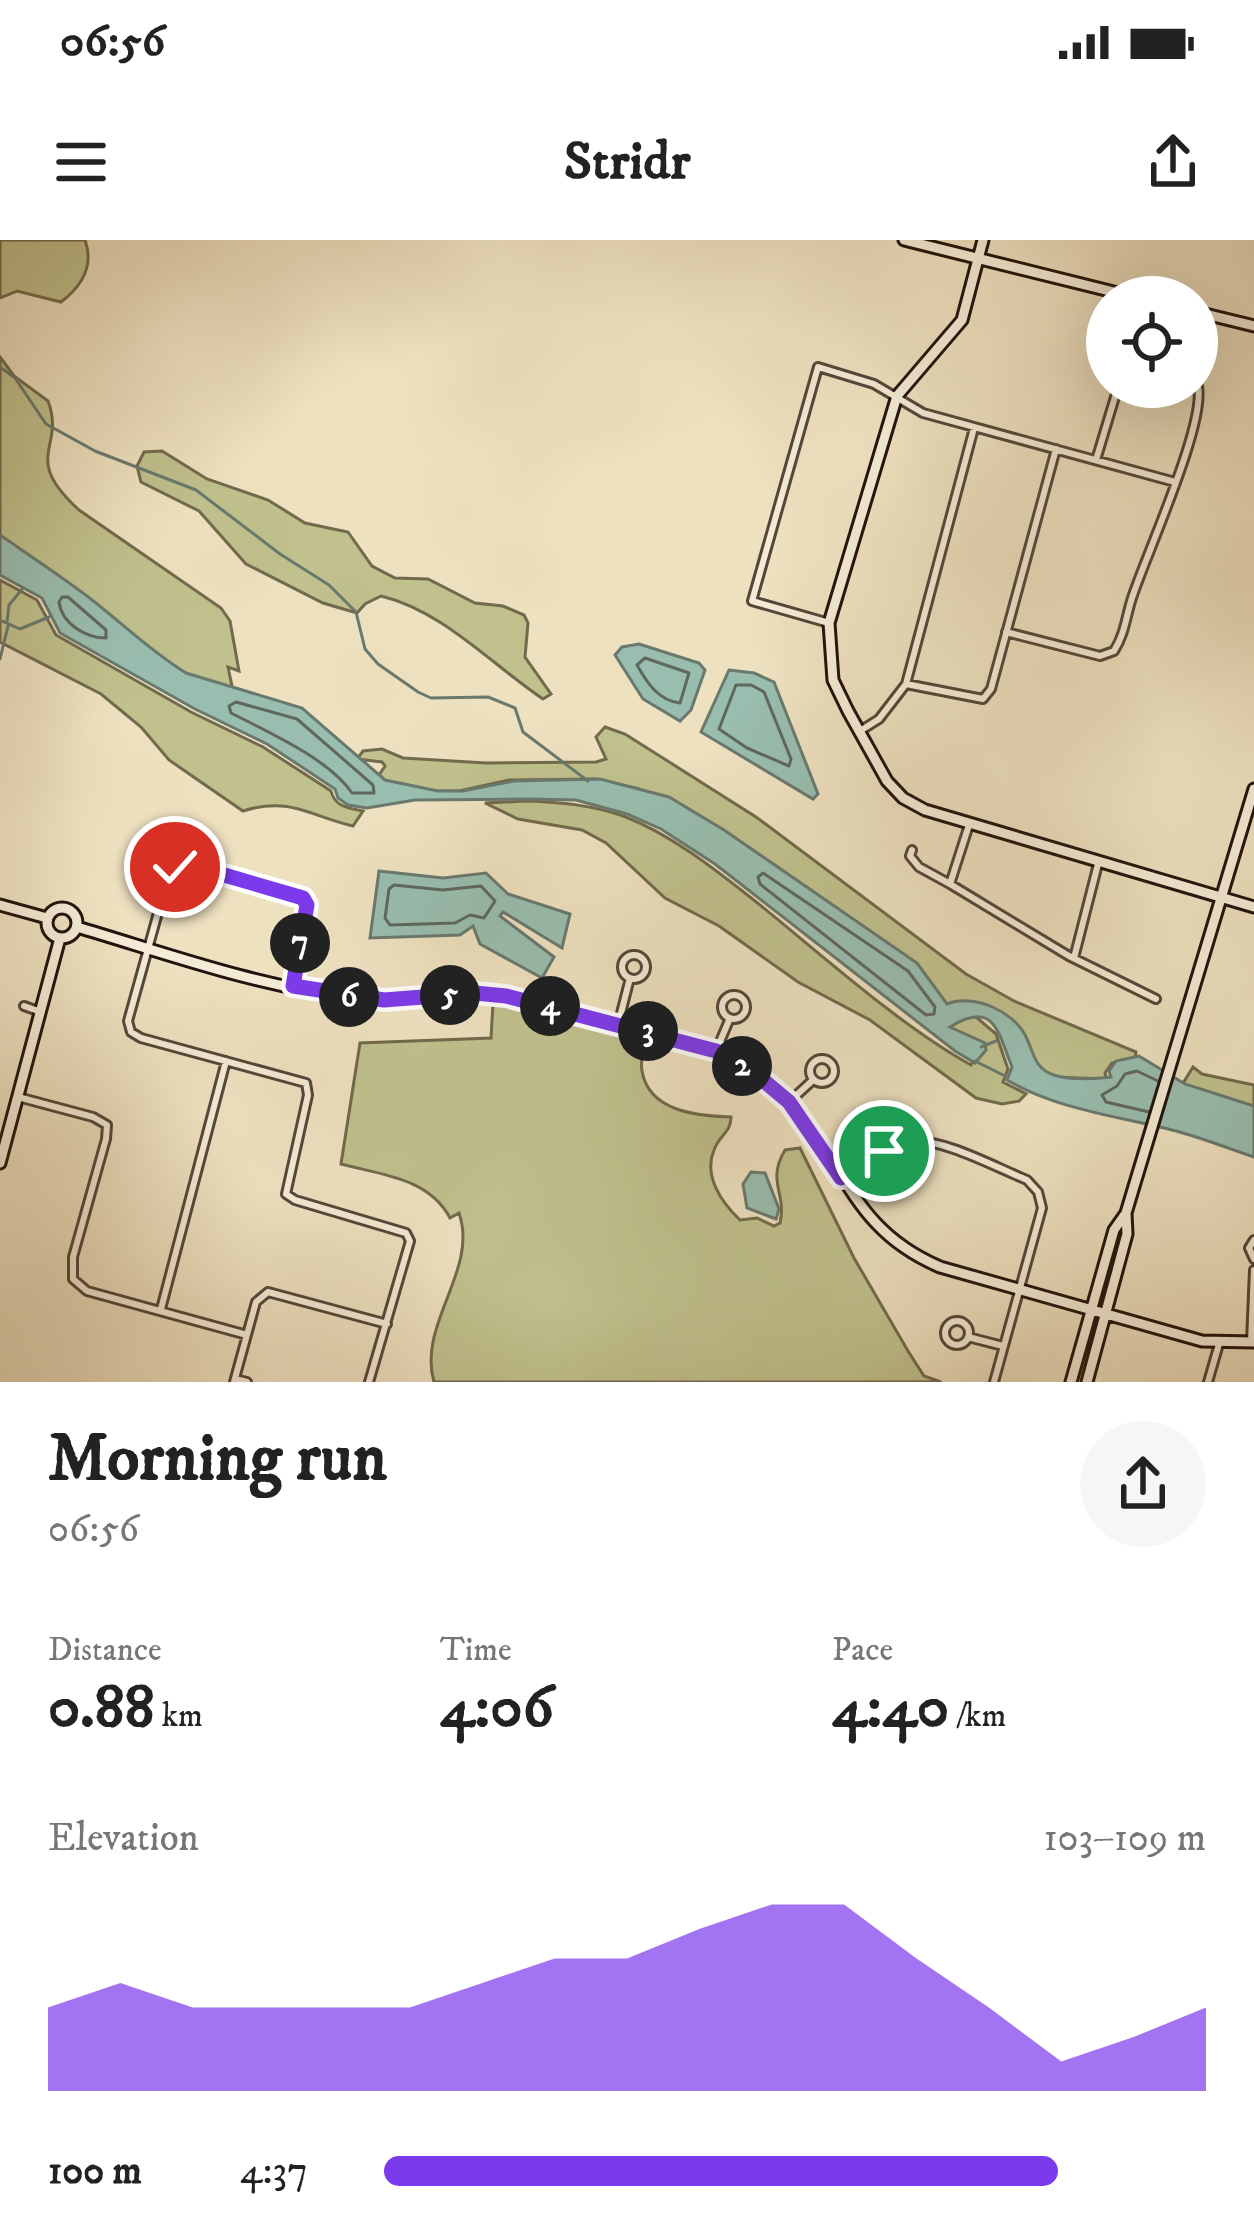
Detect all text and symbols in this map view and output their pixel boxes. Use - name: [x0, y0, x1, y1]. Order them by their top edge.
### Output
- text: 06:56: [60, 14, 165, 70]
- icon: menu: [48, 129, 114, 195]
- text: Stridr: [564, 129, 690, 196]
- icon: share: [1140, 129, 1206, 195]
- map controls: [1086, 276, 1218, 408]
- button: locate: [1086, 276, 1218, 408]
- pin: [124, 816, 226, 918]
- icon: check: [142, 834, 208, 900]
- pin: 7: [270, 913, 330, 973]
- text: 7: [291, 922, 309, 963]
- pin: 5: [420, 965, 480, 1025]
- pin: 6: [319, 967, 379, 1027]
- text: 5: [442, 974, 458, 1015]
- text: 6: [340, 976, 358, 1017]
- pin: 4: [520, 976, 580, 1036]
- text: 4: [541, 985, 560, 1026]
- pin: 3: [618, 1001, 678, 1061]
- text: 3: [642, 1010, 654, 1051]
- pin: 2: [712, 1036, 772, 1096]
- text: 2: [734, 1045, 750, 1086]
- pin: [833, 1100, 935, 1202]
- icon: arrive: [851, 1118, 917, 1184]
- text: Morning run: [48, 1419, 387, 1501]
- button: share: [1080, 1421, 1206, 1547]
- text: 06:56: [48, 1505, 139, 1554]
- text: Distance: [48, 1630, 162, 1671]
- text: Time: [440, 1630, 512, 1671]
- text: Pace: [832, 1630, 893, 1671]
- text: 0.88: [48, 1671, 155, 1746]
- text: 4:06: [440, 1671, 554, 1746]
- text: 4:40: [832, 1671, 949, 1746]
- text: km: [155, 1696, 203, 1737]
- text: /km: [949, 1696, 1006, 1737]
- text: Elevation: [48, 1814, 199, 1863]
- text: 103–109 m: [1043, 1814, 1206, 1863]
- text: 100 m: [48, 2147, 142, 2196]
- text: 4:37: [240, 2147, 308, 2196]

